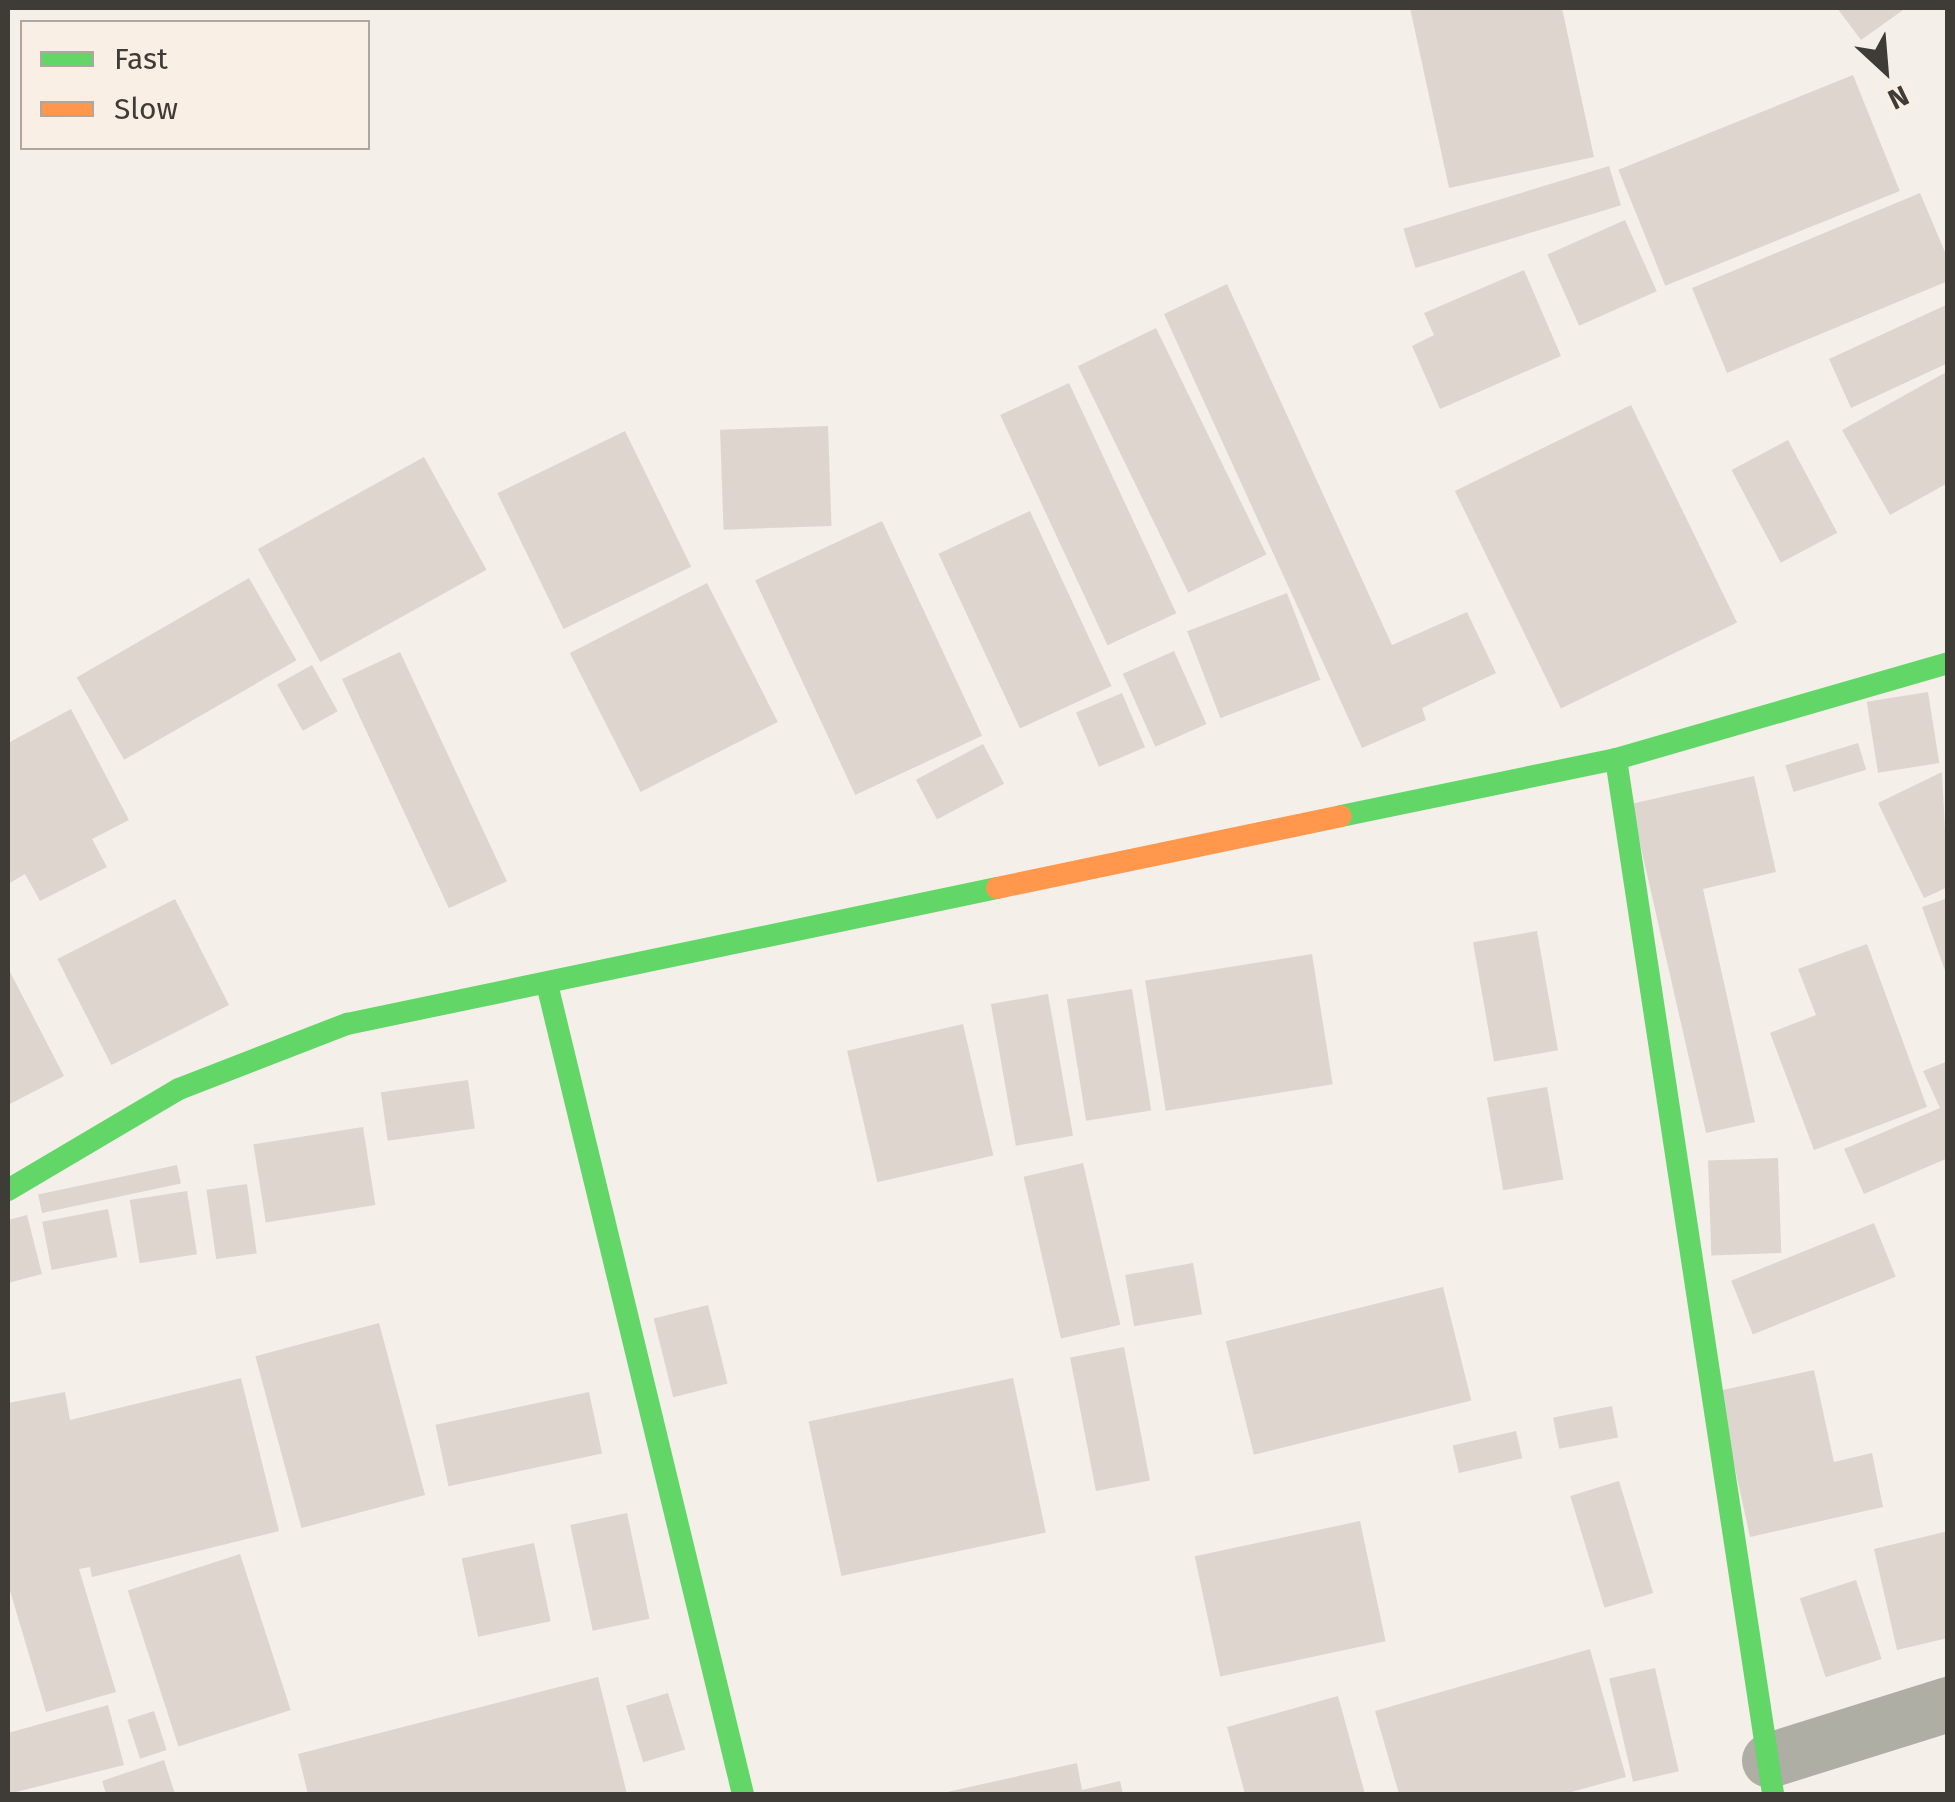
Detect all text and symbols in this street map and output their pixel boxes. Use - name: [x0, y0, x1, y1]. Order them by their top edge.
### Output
- legend: [20, 20, 370, 150]
- north arrow: [1835, 20, 1935, 120]
- text: Fast: [114, 41, 168, 77]
- text: N: [1883, 79, 1914, 116]
- text: Slow: [114, 91, 178, 127]

